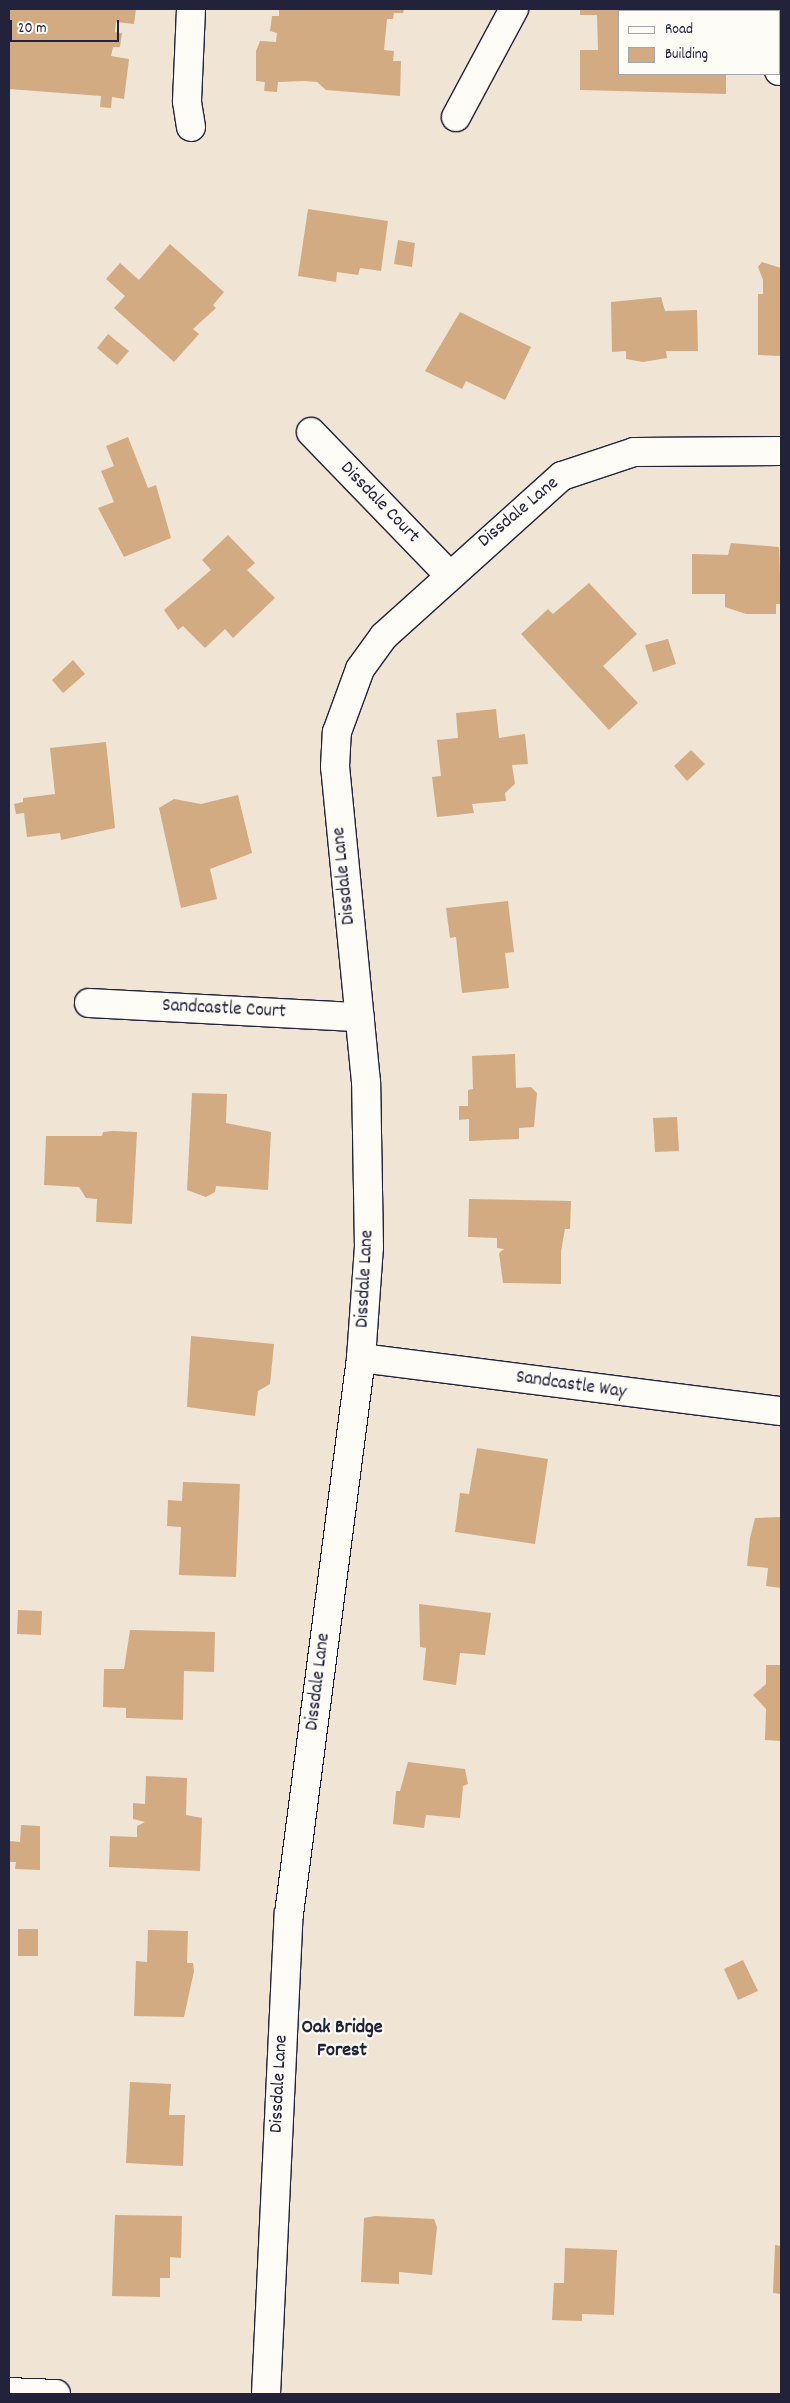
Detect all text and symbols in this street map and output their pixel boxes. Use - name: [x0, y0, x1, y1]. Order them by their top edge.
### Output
- scale bar: [12, 10, 121, 42]
- legend: [618, 10, 780, 75]
- text: 20 m: [18, 18, 46, 40]
- text: Road: [665, 19, 693, 41]
- text: Building: [665, 44, 708, 66]
- street label: Dissdale Court: [335, 458, 423, 548]
- street label: Dissdale Lane: [474, 473, 564, 553]
- street label: Dissdale Lane: [329, 826, 361, 926]
- street label: Sandcastle Court: [162, 995, 286, 1025]
- street label: Dissdale Lane: [352, 1229, 380, 1329]
- street label: Sandcastle Way: [514, 1367, 628, 1405]
- street label: Dissdale Lane: [302, 1632, 336, 1732]
- district label: Oak Bridge Forest: [301, 2017, 383, 2064]
- street label: Dissdale Lane: [266, 2034, 294, 2134]

